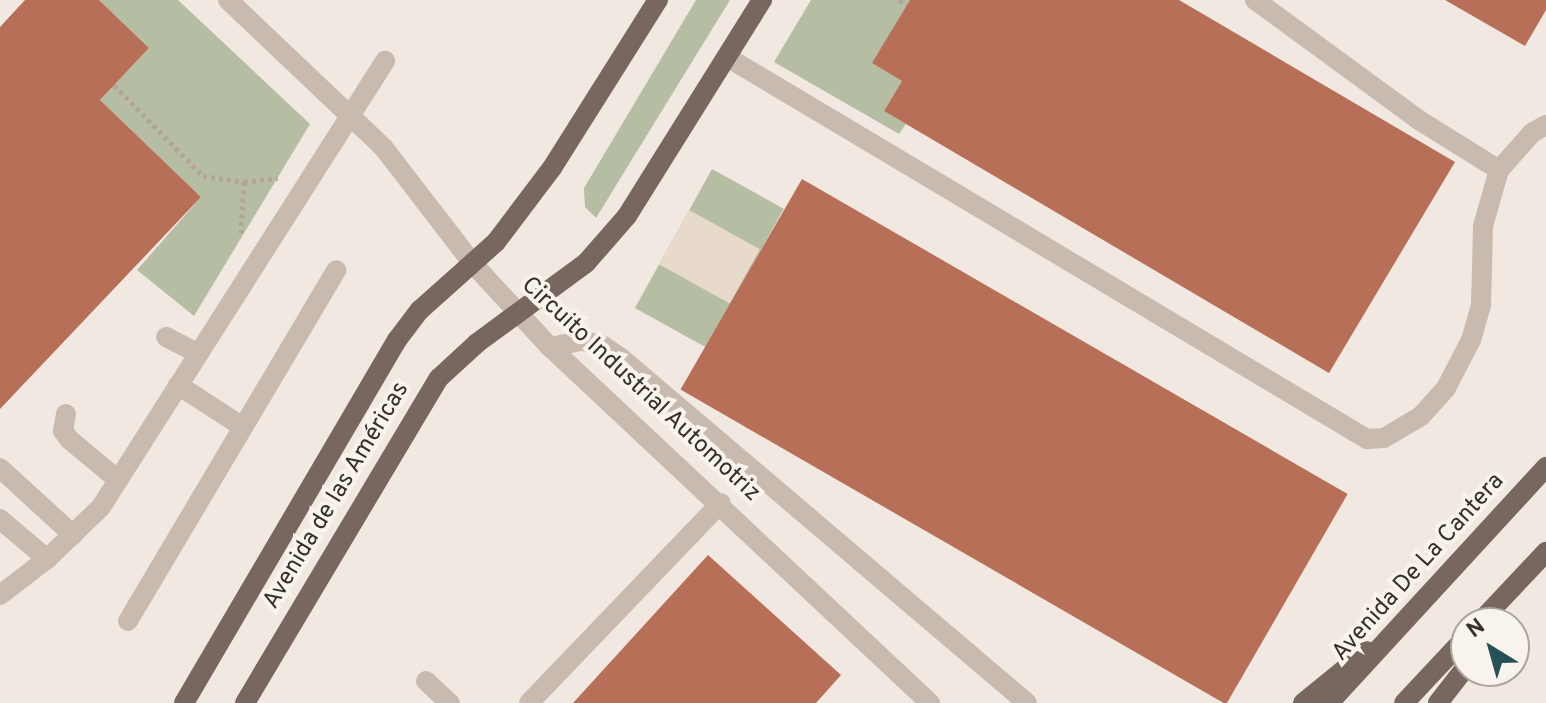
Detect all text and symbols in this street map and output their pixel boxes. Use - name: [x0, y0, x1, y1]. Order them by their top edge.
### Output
- street label: Circuito Industrial Automotriz: [514, 271, 766, 509]
- street label: Avenida de las Américas: [258, 377, 416, 615]
- street label: Avenida De La Cantera: [1327, 468, 1511, 668]
- north arrow: [1450, 607, 1530, 687]
- text: N: [1462, 614, 1491, 645]

